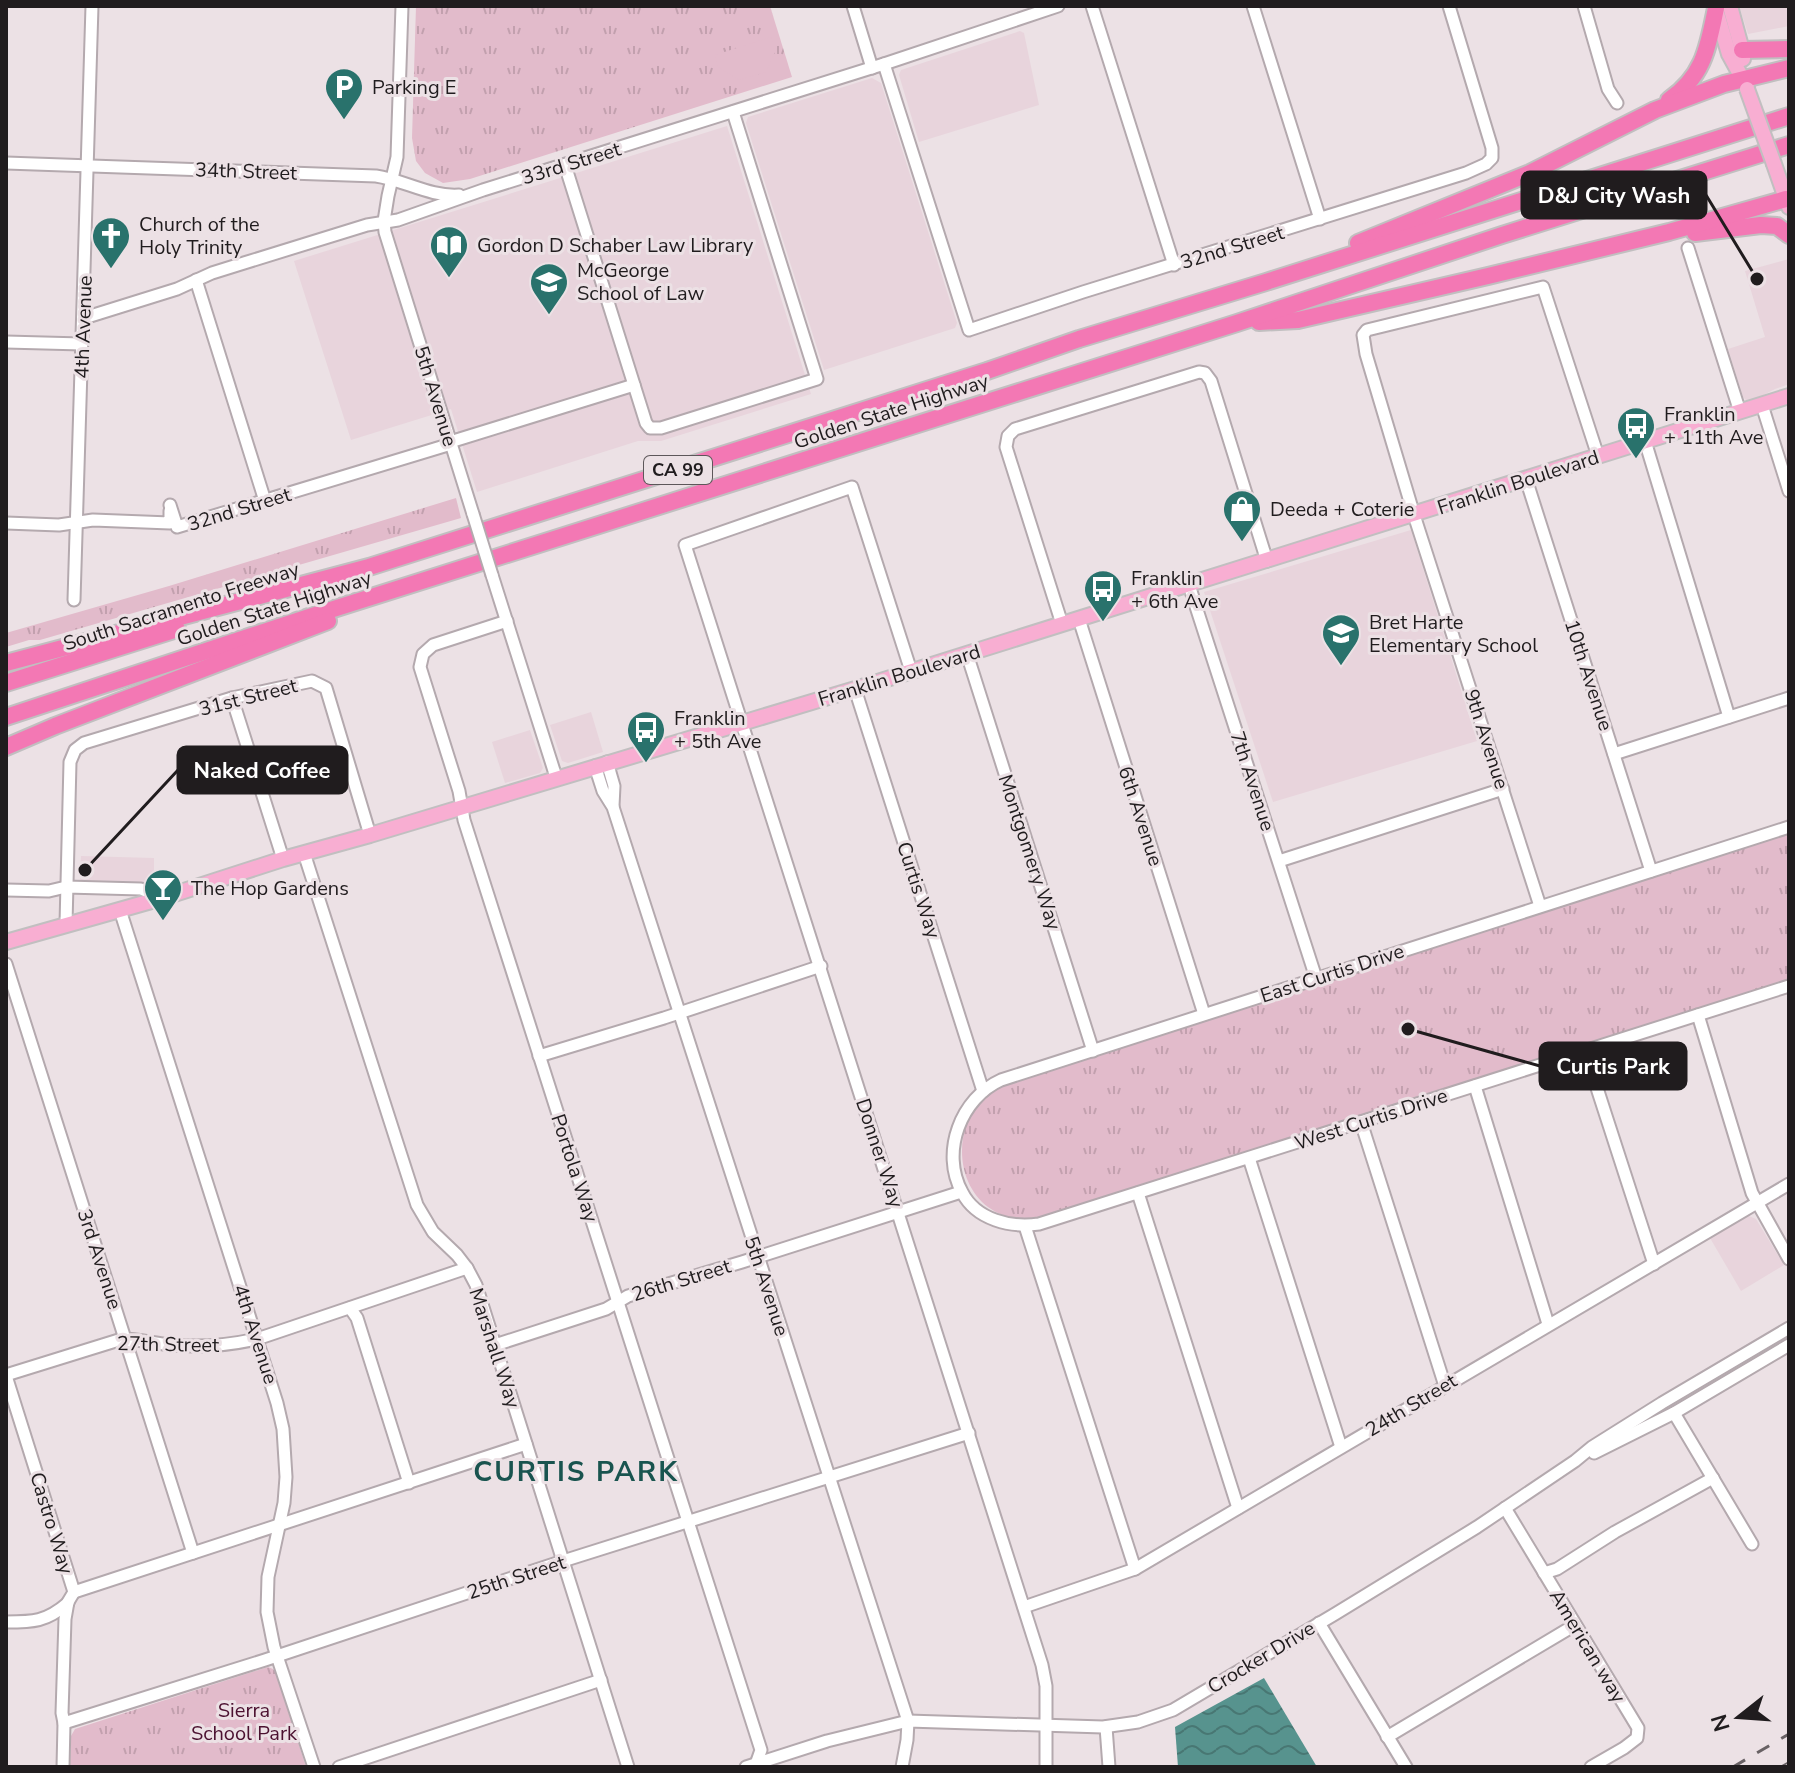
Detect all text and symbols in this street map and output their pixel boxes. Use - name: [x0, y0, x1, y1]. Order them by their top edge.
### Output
- parking icon: Parking E: [323, 66, 365, 121]
- place label: Parking E: [372, 74, 456, 101]
- street label: 33rd Street: [518, 135, 625, 191]
- street label: 34th Street: [195, 156, 298, 187]
- callout: D&J City Wash: [1522, 172, 1706, 218]
- text: D&J City Wash: [1538, 181, 1690, 211]
- place label: Church of the Holy Trinity: [139, 211, 260, 261]
- church icon: Church of the Holy Trinity: [90, 215, 132, 270]
- street label: 32nd Street: [1177, 219, 1288, 276]
- library icon: Gordon D Schaber Law Library: [428, 224, 470, 279]
- place label: Gordon D Schaber Law Library: [477, 232, 754, 259]
- place label: McGeorge School of Law: [577, 257, 704, 307]
- school or university icon: McGeorge School of Law: [528, 261, 570, 316]
- street label: 4th Avenue: [68, 275, 99, 379]
- street label: 5th Avenue: [407, 343, 464, 450]
- street label: Golden State Highway: [790, 367, 993, 456]
- place label: Franklin + 11th Ave: [1664, 401, 1764, 451]
- bus stop icon: Franklin + 11th Ave: [1615, 405, 1657, 460]
- street label: Franklin Boulevard: [1434, 444, 1602, 521]
- road number: CA 99: [644, 456, 712, 484]
- street label: 32nd Street: [184, 481, 295, 538]
- shop icon: Deeda + Coterie: [1221, 488, 1263, 543]
- place label: Deeda + Coterie: [1270, 496, 1414, 523]
- street label: South Sacramento Freeway: [60, 555, 303, 657]
- street label: Golden State Highway: [173, 564, 376, 653]
- place label: Franklin + 6th Ave: [1131, 565, 1219, 615]
- bus stop icon: Franklin + 6th Ave: [1082, 568, 1124, 623]
- place label: Bret Harte Elementary School: [1369, 609, 1538, 659]
- school or university icon: Bret Harte Elementary School: [1320, 612, 1362, 667]
- street label: 10th Avenue: [1558, 616, 1619, 734]
- street label: Franklin Boulevard: [815, 638, 984, 713]
- street label: 31st Street: [196, 672, 301, 723]
- street label: 9th Avenue: [1458, 686, 1515, 793]
- place label: Franklin + 5th Ave: [674, 705, 762, 755]
- bus stop icon: Franklin + 5th Ave: [625, 709, 667, 764]
- street label: 7th Avenue: [1224, 728, 1281, 835]
- callout: Naked Coffee: [178, 747, 347, 793]
- text: Naked Coffee: [194, 756, 331, 786]
- street label: 6th Avenue: [1112, 763, 1169, 870]
- street label: Montgomery Way: [992, 771, 1068, 934]
- street label: Curtis Way: [890, 838, 947, 943]
- bar icon: The Hop Gardens: [142, 867, 184, 922]
- place label: The Hop Gardens: [191, 875, 349, 902]
- street label: East Curtis Drive: [1257, 937, 1408, 1009]
- callout: Curtis Park: [1540, 1043, 1686, 1089]
- text: Curtis Park: [1556, 1052, 1671, 1082]
- street label: West Curtis Drive: [1291, 1082, 1451, 1157]
- street label: Donner Way: [849, 1095, 910, 1212]
- street label: Portola Way: [544, 1111, 605, 1226]
- street label: 3rd Avenue: [71, 1206, 128, 1313]
- street label: 5th Avenue: [738, 1233, 795, 1340]
- street label: 26th Street: [628, 1252, 735, 1308]
- street label: 4th Avenue: [227, 1281, 284, 1388]
- street label: Marshall Way: [462, 1285, 527, 1412]
- street label: 27th Street: [117, 1330, 220, 1359]
- street label: 24th Street: [1361, 1367, 1463, 1443]
- district label: CURTIS PARK: [473, 1453, 679, 1491]
- street label: Castro Way: [23, 1469, 80, 1578]
- street label: 25th Street: [463, 1549, 570, 1606]
- street label: American way: [1543, 1585, 1632, 1709]
- street label: Crocker Drive: [1202, 1615, 1320, 1700]
- north arrow: [1699, 1677, 1779, 1757]
- park label: Sierra School Park: [191, 1697, 298, 1747]
- text: N: [1704, 1710, 1738, 1735]

